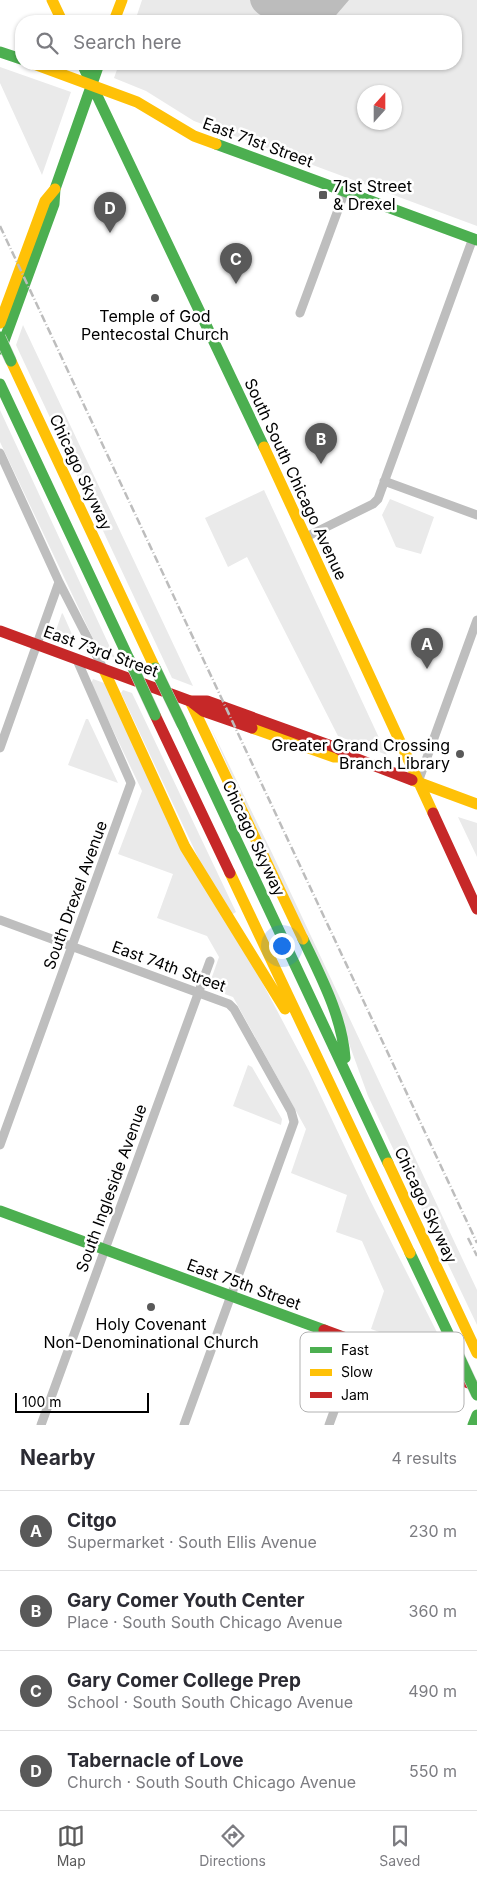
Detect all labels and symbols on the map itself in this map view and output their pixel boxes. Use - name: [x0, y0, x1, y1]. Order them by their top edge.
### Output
- north arrow: [357, 85, 402, 130]
- street label: East 71st Street: [200, 113, 316, 171]
- place label: 71st Street & Drexel: [333, 176, 412, 214]
- marker: 71st Street & Drexel: [317, 189, 329, 201]
- pin: D: [94, 192, 126, 233]
- pin: C: [220, 243, 252, 284]
- marker: Temple of God Pentecostal Church: [149, 292, 161, 304]
- place label: Temple of God Pentecostal Church: [81, 306, 229, 344]
- street label: South South Chicago Avenue: [240, 375, 352, 583]
- street label: Chicago Skyway: [45, 411, 117, 533]
- pin: B: [305, 423, 337, 464]
- street label: East 73rd Street: [41, 621, 161, 681]
- pin: A: [411, 628, 443, 669]
- place label: Greater Grand Crossing Branch Library: [271, 735, 450, 773]
- marker: Greater Grand Crossing Branch Library: [454, 748, 466, 760]
- street label: Chicago Skyway: [218, 777, 290, 899]
- street label: South Drexel Avenue: [39, 818, 111, 972]
- your location: [269, 933, 295, 959]
- street label: East 74th Street: [109, 936, 229, 996]
- street label: South Ingleside Avenue: [71, 1101, 151, 1275]
- street label: Chicago Skyway: [390, 1144, 462, 1266]
- street label: East 75th Street: [184, 1254, 304, 1314]
- marker: Holy Covenant Non-Denominational Church: [145, 1301, 157, 1313]
- place label: Holy Covenant Non-Denominational Church: [43, 1314, 259, 1352]
- legend: [300, 1332, 464, 1412]
- text: Fast: [341, 1341, 369, 1358]
- text: Slow: [341, 1363, 373, 1380]
- text: Jam: [341, 1386, 369, 1403]
- scale bar: [15, 1390, 149, 1413]

